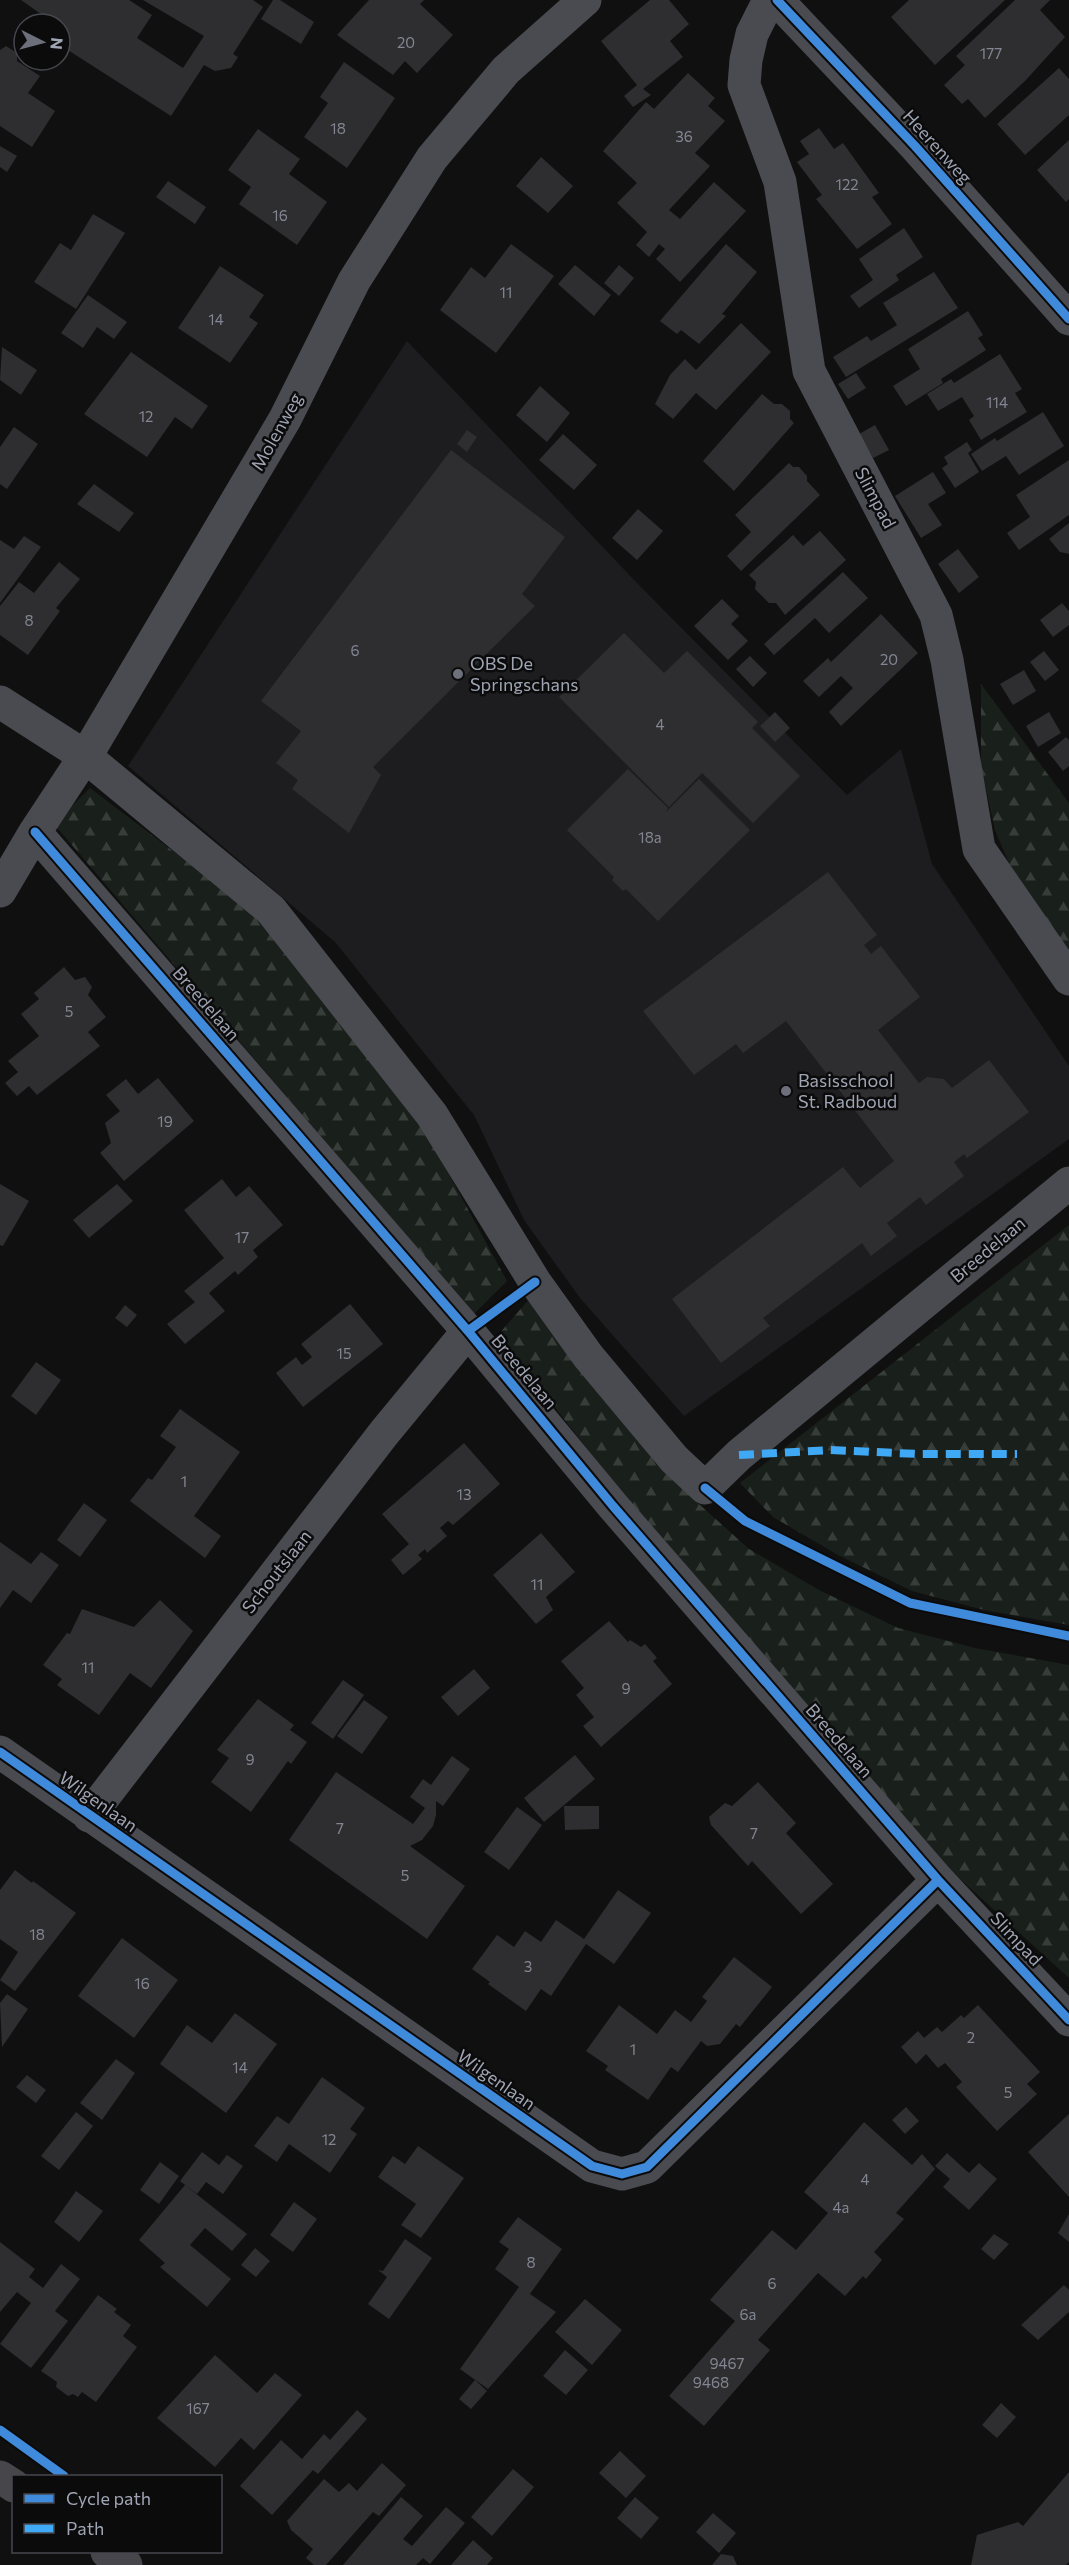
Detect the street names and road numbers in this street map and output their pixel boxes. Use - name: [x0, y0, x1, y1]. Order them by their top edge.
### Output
- street label: Heerenweg: [899, 105, 977, 188]
- street label: Molenweg: [246, 389, 307, 474]
- street label: Slimpad: [851, 463, 901, 532]
- street label: Breedelaan: [169, 962, 245, 1045]
- street label: Breedelaan: [945, 1212, 1029, 1287]
- street label: Breedelaan: [487, 1329, 562, 1413]
- street label: Schoutslaan: [237, 1525, 316, 1618]
- street label: Breedelaan: [802, 1699, 878, 1782]
- street label: Wilgenlaan: [55, 1766, 142, 1836]
- street label: Slimpad: [986, 1907, 1047, 1970]
- street label: Wilgenlaan: [453, 2044, 540, 2114]

